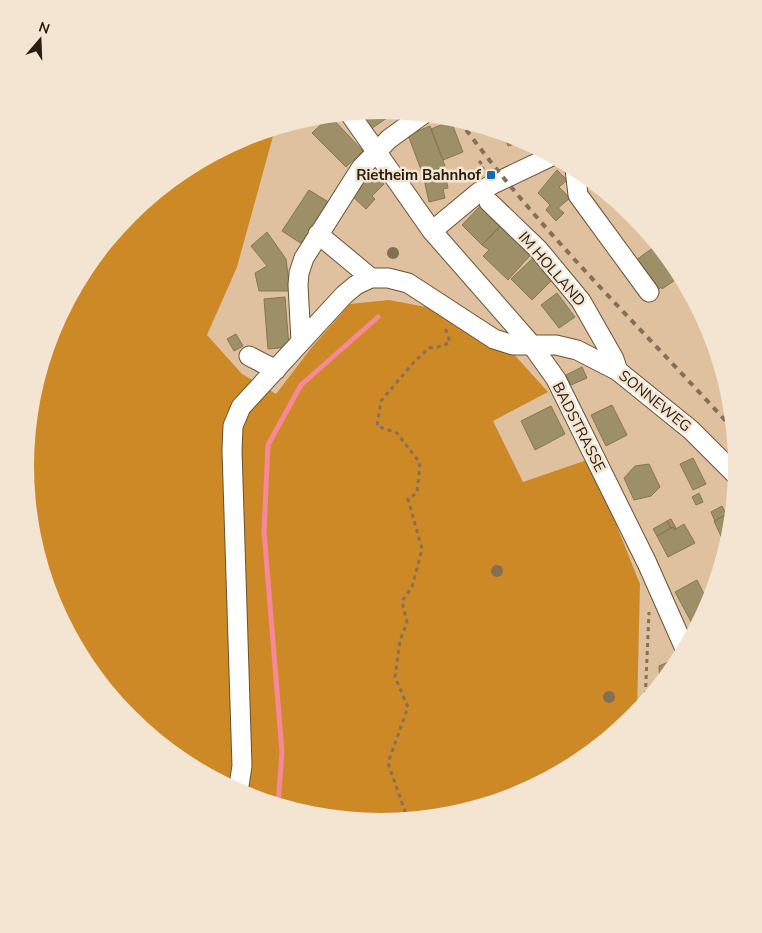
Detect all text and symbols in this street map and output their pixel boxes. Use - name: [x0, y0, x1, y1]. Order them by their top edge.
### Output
- north arrow: [15, 15, 65, 65]
- text: N: [36, 17, 52, 39]
- place label: Rietheim Bahnhof: [356, 165, 482, 185]
- marker: Rietheim Bahnhof: [485, 169, 497, 181]
- street label: IM HOLLAND: [514, 227, 590, 311]
- street label: SONNEWEG: [615, 366, 695, 436]
- street label: BADSTRASSE: [548, 379, 610, 475]

